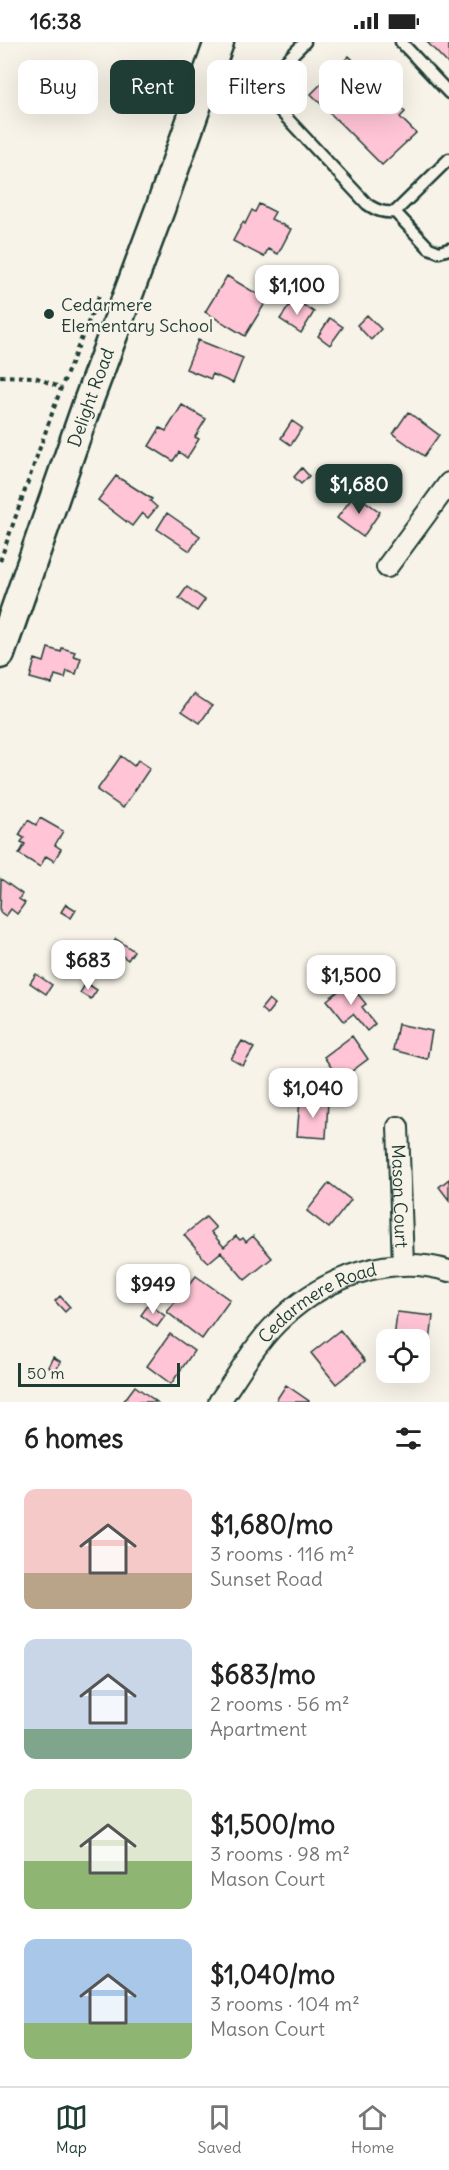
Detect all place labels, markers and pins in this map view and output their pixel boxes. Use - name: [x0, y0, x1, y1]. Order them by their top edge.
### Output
- pin: $1,100: [248, 265, 346, 316]
- place label: Cedarmere Elementary School: [61, 293, 213, 337]
- marker: Cedarmere Elementary School: [42, 307, 56, 321]
- pin: $1,680: [310, 464, 408, 515]
- pin: $683: [52, 940, 124, 991]
- pin: $1,500: [302, 955, 400, 1006]
- pin: $1,040: [264, 1068, 362, 1119]
- pin: $949: [117, 1264, 189, 1315]

